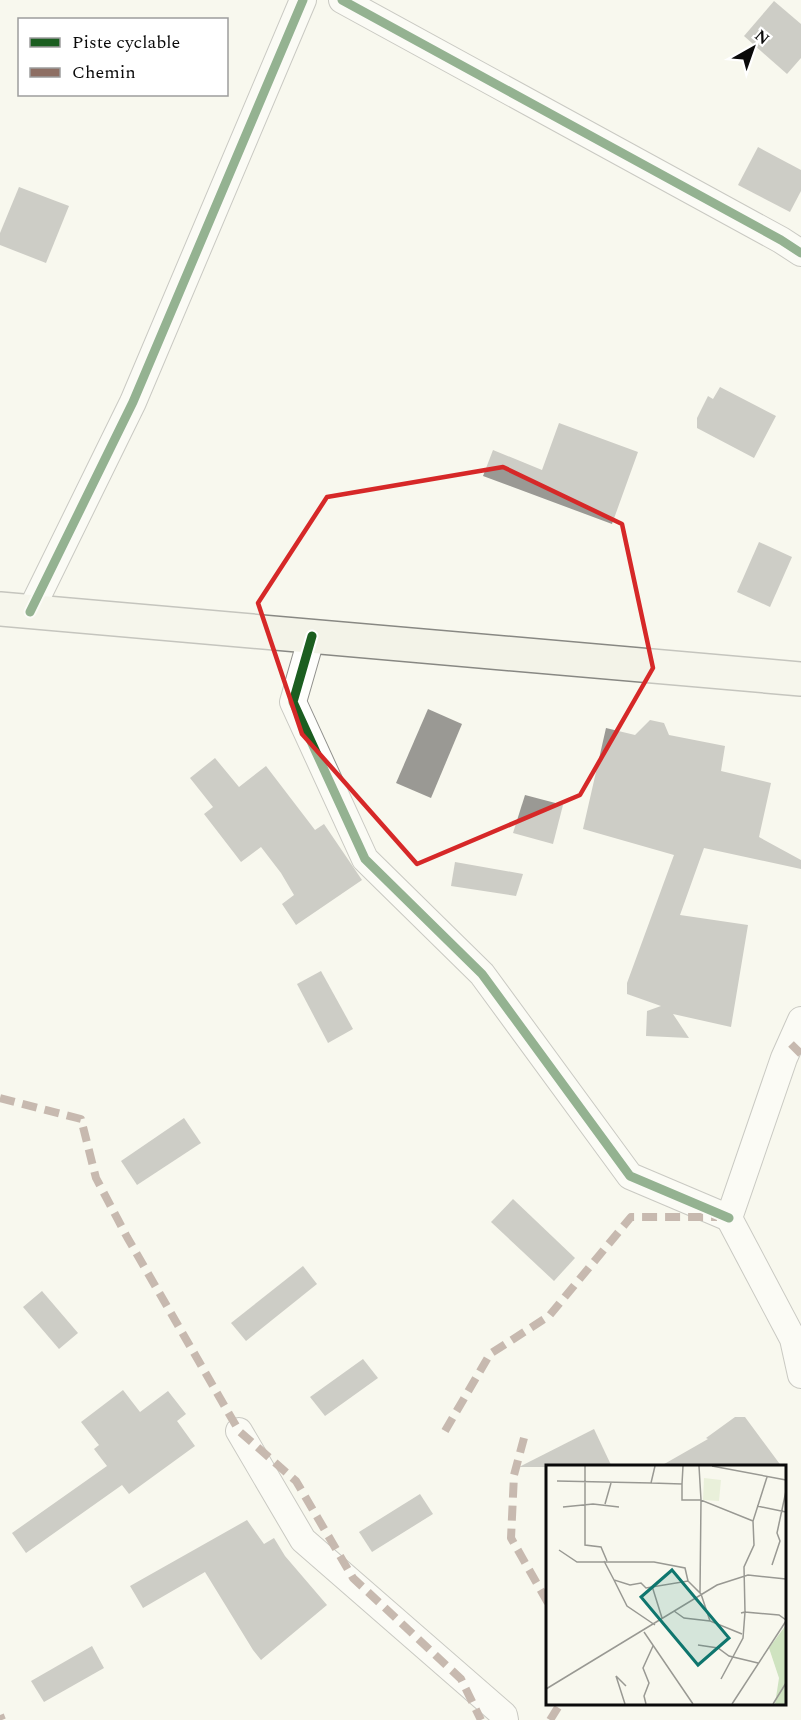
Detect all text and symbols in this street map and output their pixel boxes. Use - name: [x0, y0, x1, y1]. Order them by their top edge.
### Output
- legend: [18, 18, 228, 96]
- north arrow: [723, 18, 783, 78]
- text: N: [749, 24, 775, 51]
- text: Piste cyclable: [72, 29, 180, 56]
- text: Chemin: [72, 59, 136, 86]
- inset map: [546, 1465, 786, 1705]

